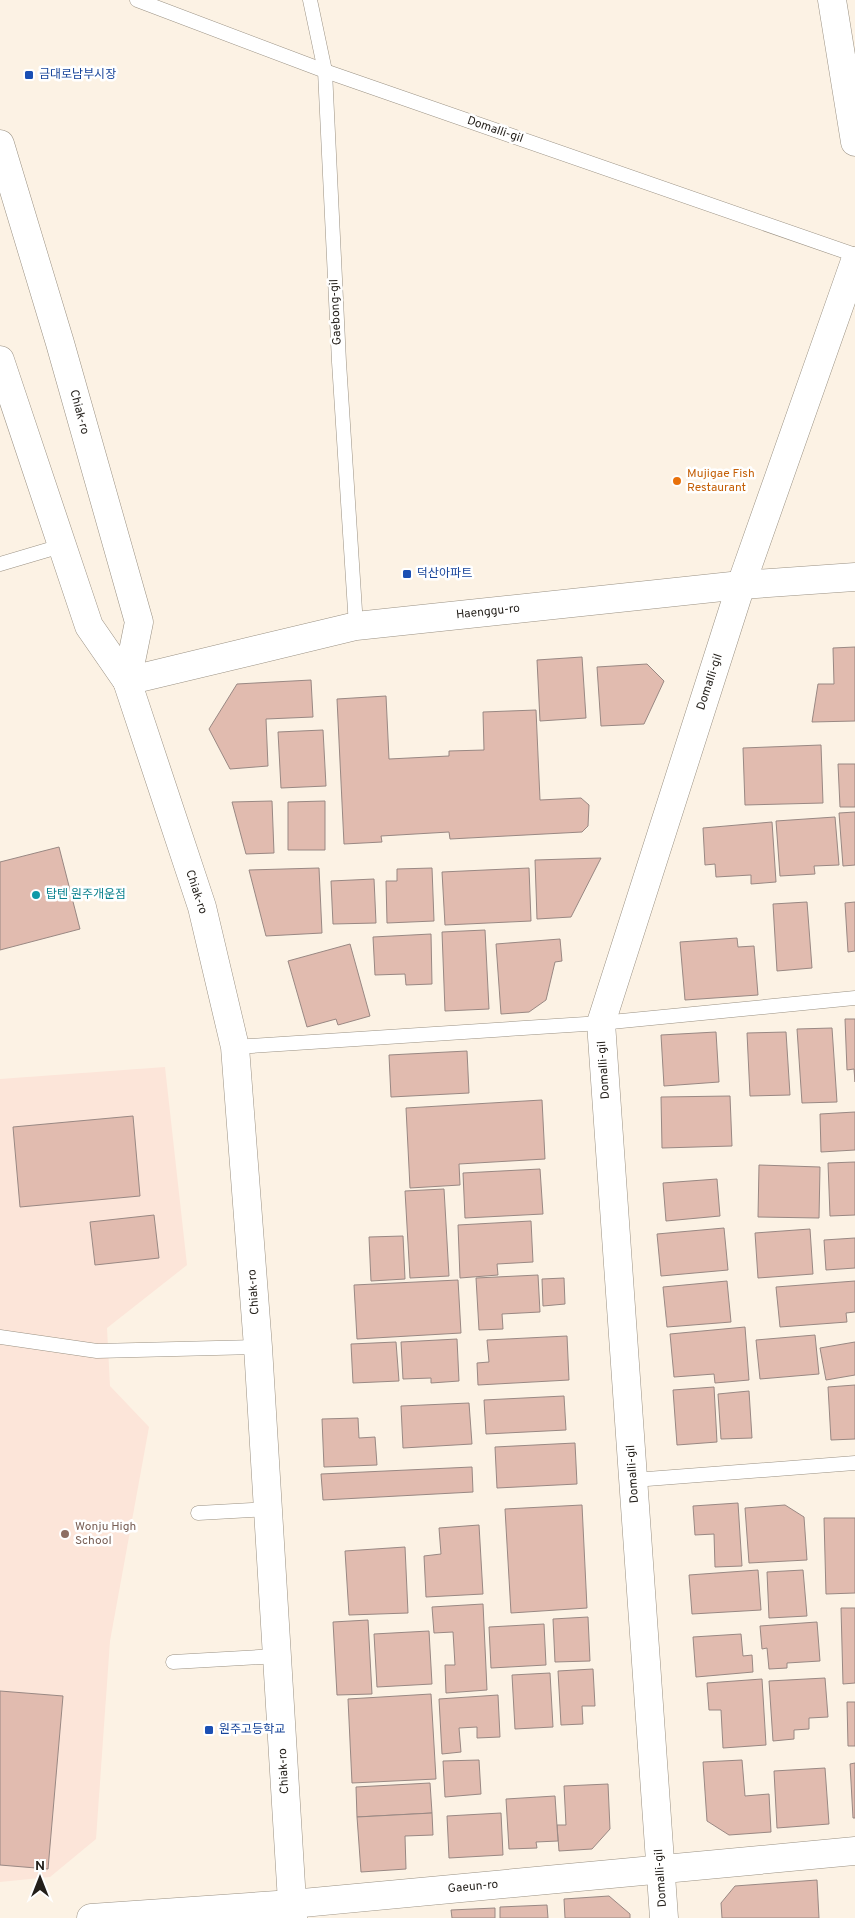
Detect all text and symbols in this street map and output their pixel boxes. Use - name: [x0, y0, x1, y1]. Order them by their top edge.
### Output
- place label: 금대로남부시장: [39, 67, 116, 83]
- marker: 금대로남부시장: [23, 69, 35, 81]
- street label: Domalli-gil: [465, 113, 525, 147]
- street label: Gaebong-gil: [326, 278, 346, 346]
- street label: Chiak-ro: [65, 388, 93, 436]
- place label: Mujigae Fish Restaurant: [687, 466, 755, 496]
- marker: Mujigae Fish Restaurant: [671, 475, 683, 487]
- place label: 덕산아파트: [417, 566, 472, 582]
- marker: 덕산아파트: [401, 568, 413, 580]
- street label: Haenggu-ro: [455, 601, 521, 623]
- street label: Domalli-gil: [693, 652, 727, 712]
- street label: Chiak-ro: [181, 868, 211, 917]
- place label: 탑텐 원주개운점: [46, 887, 126, 903]
- marker: 탑텐 원주개운점: [30, 889, 42, 901]
- street label: Domalli-gil: [594, 1040, 614, 1100]
- street label: Chiak-ro: [244, 1268, 264, 1315]
- street label: Domalli-gil: [623, 1444, 643, 1504]
- place label: Wonju High School: [75, 1519, 136, 1549]
- marker: Wonju High School: [59, 1528, 71, 1540]
- place label: 원주고등학교: [219, 1722, 285, 1738]
- marker: 원주고등학교: [203, 1724, 215, 1736]
- street label: Chiak-ro: [275, 1747, 293, 1794]
- street label: Domalli-gil: [651, 1848, 671, 1908]
- north arrow: [15, 1853, 65, 1903]
- text: N: [35, 1858, 45, 1875]
- street label: Gaeun-ro: [447, 1877, 499, 1897]

